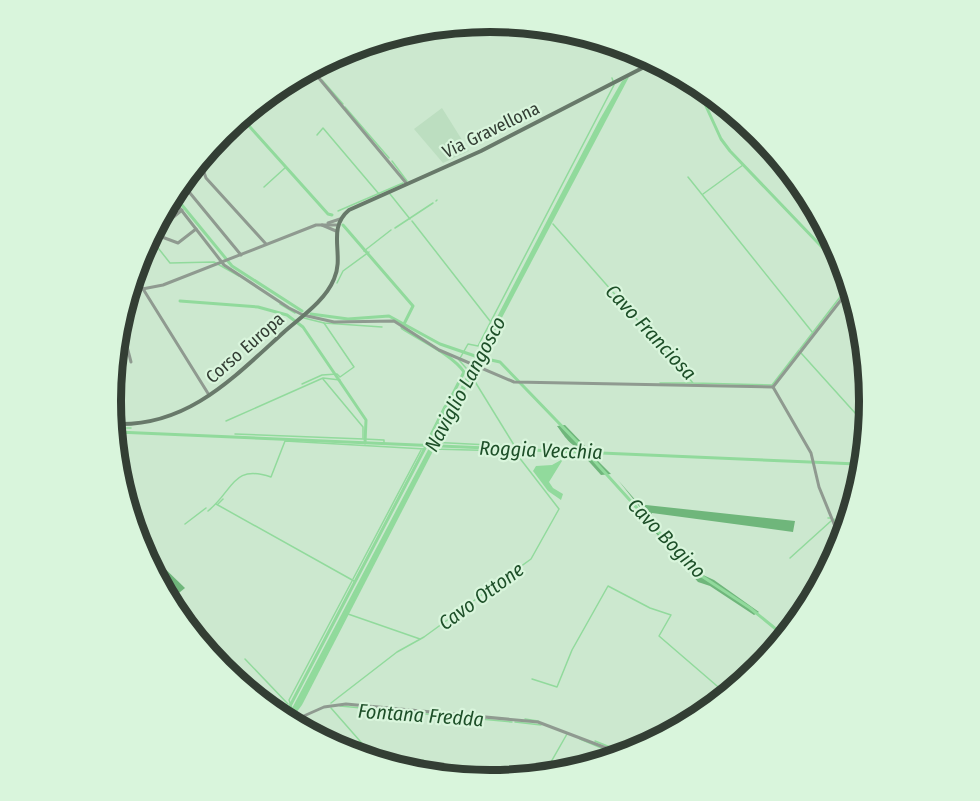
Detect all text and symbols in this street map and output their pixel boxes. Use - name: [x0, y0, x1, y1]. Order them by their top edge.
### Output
- street label: Via Gravellona: [439, 97, 543, 163]
- water label: Cavo Franciosa: [601, 279, 701, 385]
- street label: Corso Europa: [201, 308, 289, 388]
- water label: Naviglio Langosco: [419, 312, 511, 456]
- water label: Roggia Vecchia: [479, 436, 603, 464]
- water label: Cavo Bogino: [623, 493, 711, 583]
- water label: Cavo Ottone: [434, 557, 529, 635]
- water label: Fontana Fredda: [357, 699, 485, 731]

